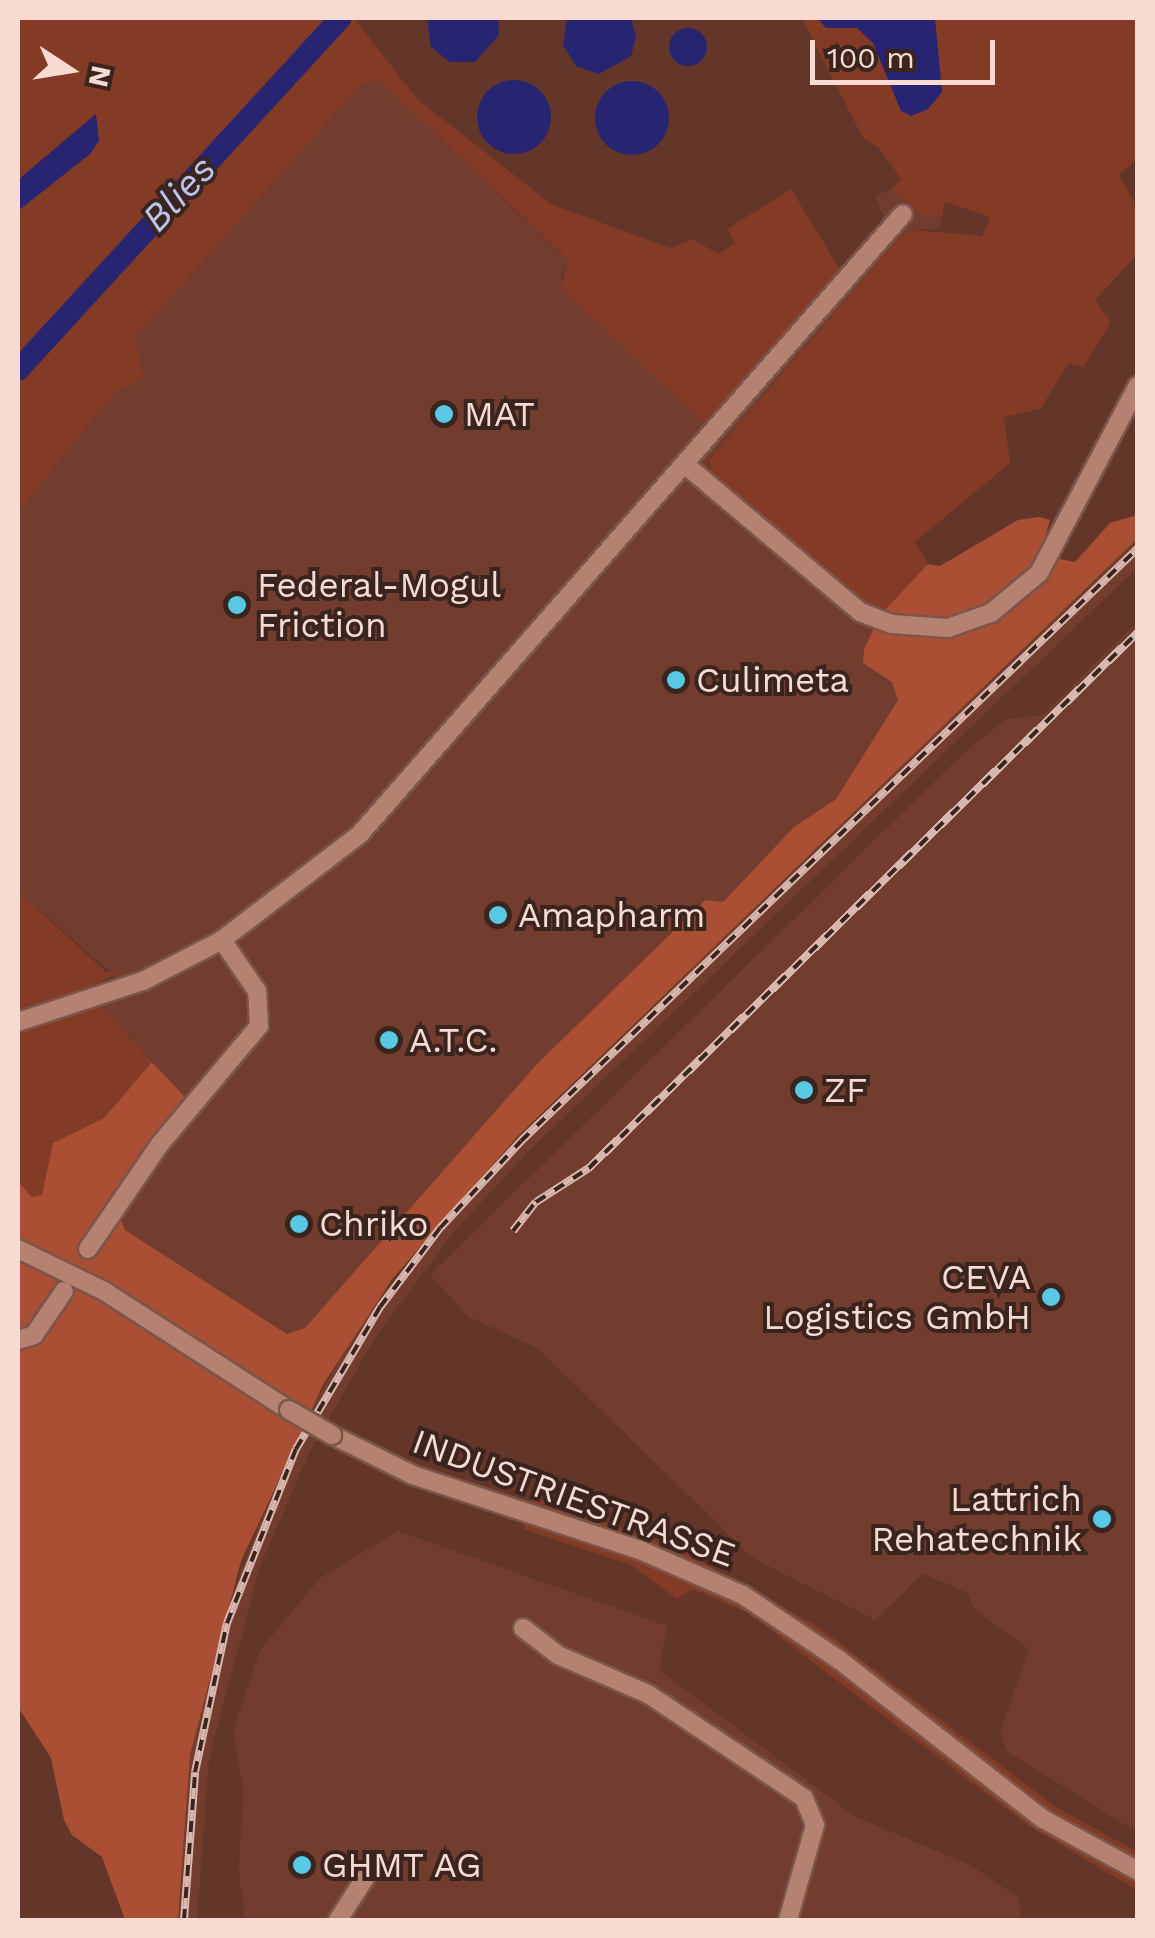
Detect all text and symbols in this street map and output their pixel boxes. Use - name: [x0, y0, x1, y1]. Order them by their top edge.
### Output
- north arrow: [20, 20, 120, 120]
- scale bar: [815, 20, 1000, 82]
- text: 100 m: [827, 40, 915, 75]
- text: N: [82, 63, 118, 90]
- water label: Blies: [133, 147, 225, 241]
- place label: MAT: [464, 393, 535, 435]
- marker: MAT: [433, 403, 455, 425]
- place label: Federal-Mogul Friction: [257, 564, 501, 646]
- marker: Federal-Mogul Friction: [226, 594, 248, 616]
- place label: Culimeta: [696, 659, 849, 701]
- marker: Culimeta: [665, 669, 687, 691]
- place label: Amapharm: [518, 894, 705, 936]
- marker: Amapharm: [487, 904, 509, 926]
- place label: A.T.C.: [409, 1019, 498, 1061]
- marker: A.T.C.: [378, 1029, 400, 1051]
- place label: ZF: [824, 1069, 867, 1111]
- marker: ZF: [793, 1079, 815, 1101]
- place label: Chriko: [319, 1203, 428, 1245]
- marker: Chriko: [288, 1213, 310, 1235]
- place label: CEVA Logistics GmbH: [763, 1256, 1031, 1338]
- marker: CEVA Logistics GmbH: [1040, 1286, 1062, 1308]
- street label: INDUSTRIESTRASSE: [407, 1420, 741, 1576]
- place label: Lattrich Rehatechnik: [871, 1478, 1082, 1560]
- marker: Lattrich Rehatechnik: [1091, 1508, 1113, 1530]
- place label: GHMT AG: [322, 1844, 484, 1886]
- marker: GHMT AG: [291, 1854, 313, 1876]

